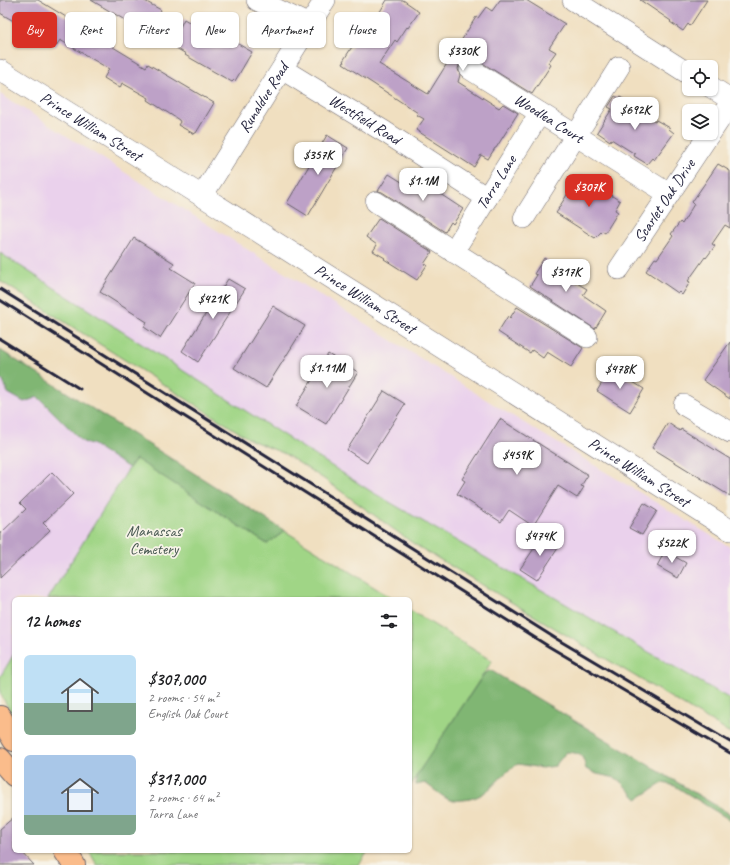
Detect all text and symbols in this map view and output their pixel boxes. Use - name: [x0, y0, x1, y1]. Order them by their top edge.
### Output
- chip: Buy: [12, 12, 57, 48]
- chip: Rent: [65, 12, 116, 48]
- chip: Filters: [124, 12, 183, 48]
- chip: New: [191, 12, 239, 48]
- chip: Apartment: [247, 12, 326, 48]
- chip: House: [334, 12, 390, 48]
- pin: $330K: [435, 38, 491, 72]
- text: $330K: [448, 43, 478, 59]
- street label: Runaldue Road: [234, 57, 294, 136]
- map controls: [682, 60, 718, 140]
- button: locate: [682, 60, 718, 96]
- street label: Prince William Street: [36, 88, 147, 167]
- street label: Woodlea Court: [510, 89, 589, 149]
- street label: Westfield Road: [325, 90, 407, 151]
- pin: $692K: [607, 97, 663, 131]
- text: $692K: [620, 102, 650, 118]
- button: layers: [682, 104, 718, 140]
- pin: $357K: [290, 142, 346, 176]
- text: $357K: [303, 147, 333, 163]
- street label: Tarra Lane: [472, 150, 522, 213]
- street label: Scarlet Oak Drive: [630, 154, 701, 246]
- pin: $1.1M: [395, 168, 451, 202]
- text: $1.1M: [408, 173, 438, 189]
- pin: $307K: [561, 174, 617, 208]
- text: $307K: [574, 179, 604, 195]
- pin: $317K: [538, 259, 594, 293]
- street label: Prince William Street: [311, 260, 422, 340]
- text: $317K: [551, 264, 581, 280]
- pin: $421K: [185, 286, 241, 320]
- text: $421K: [198, 291, 228, 307]
- pin: $1.11M: [294, 355, 360, 389]
- pin: $478K: [592, 356, 648, 390]
- text: $1.11M: [309, 360, 345, 376]
- text: $478K: [605, 361, 635, 377]
- street label: Prince William Street: [585, 433, 695, 513]
- pin: $459K: [489, 442, 545, 476]
- text: $459K: [502, 447, 532, 463]
- park label: Manassas Cemetery: [126, 521, 183, 559]
- pin: $474K: [512, 523, 568, 557]
- text: $474K: [525, 528, 555, 544]
- pin: $522K: [644, 530, 700, 564]
- text: $522K: [657, 535, 687, 551]
- icon: filters: [378, 610, 400, 632]
- text: 12 homes: [24, 611, 80, 632]
- text: $307,000: [148, 669, 205, 690]
- icon: home: [56, 671, 104, 719]
- text: 2 rooms · 54 m²: [148, 690, 218, 706]
- text: English Oak Court: [148, 706, 228, 722]
- text: $317,000: [148, 769, 205, 790]
- icon: home: [56, 771, 104, 819]
- text: 2 rooms · 64 m²: [148, 790, 218, 806]
- text: Tarra Lane: [148, 806, 197, 822]

